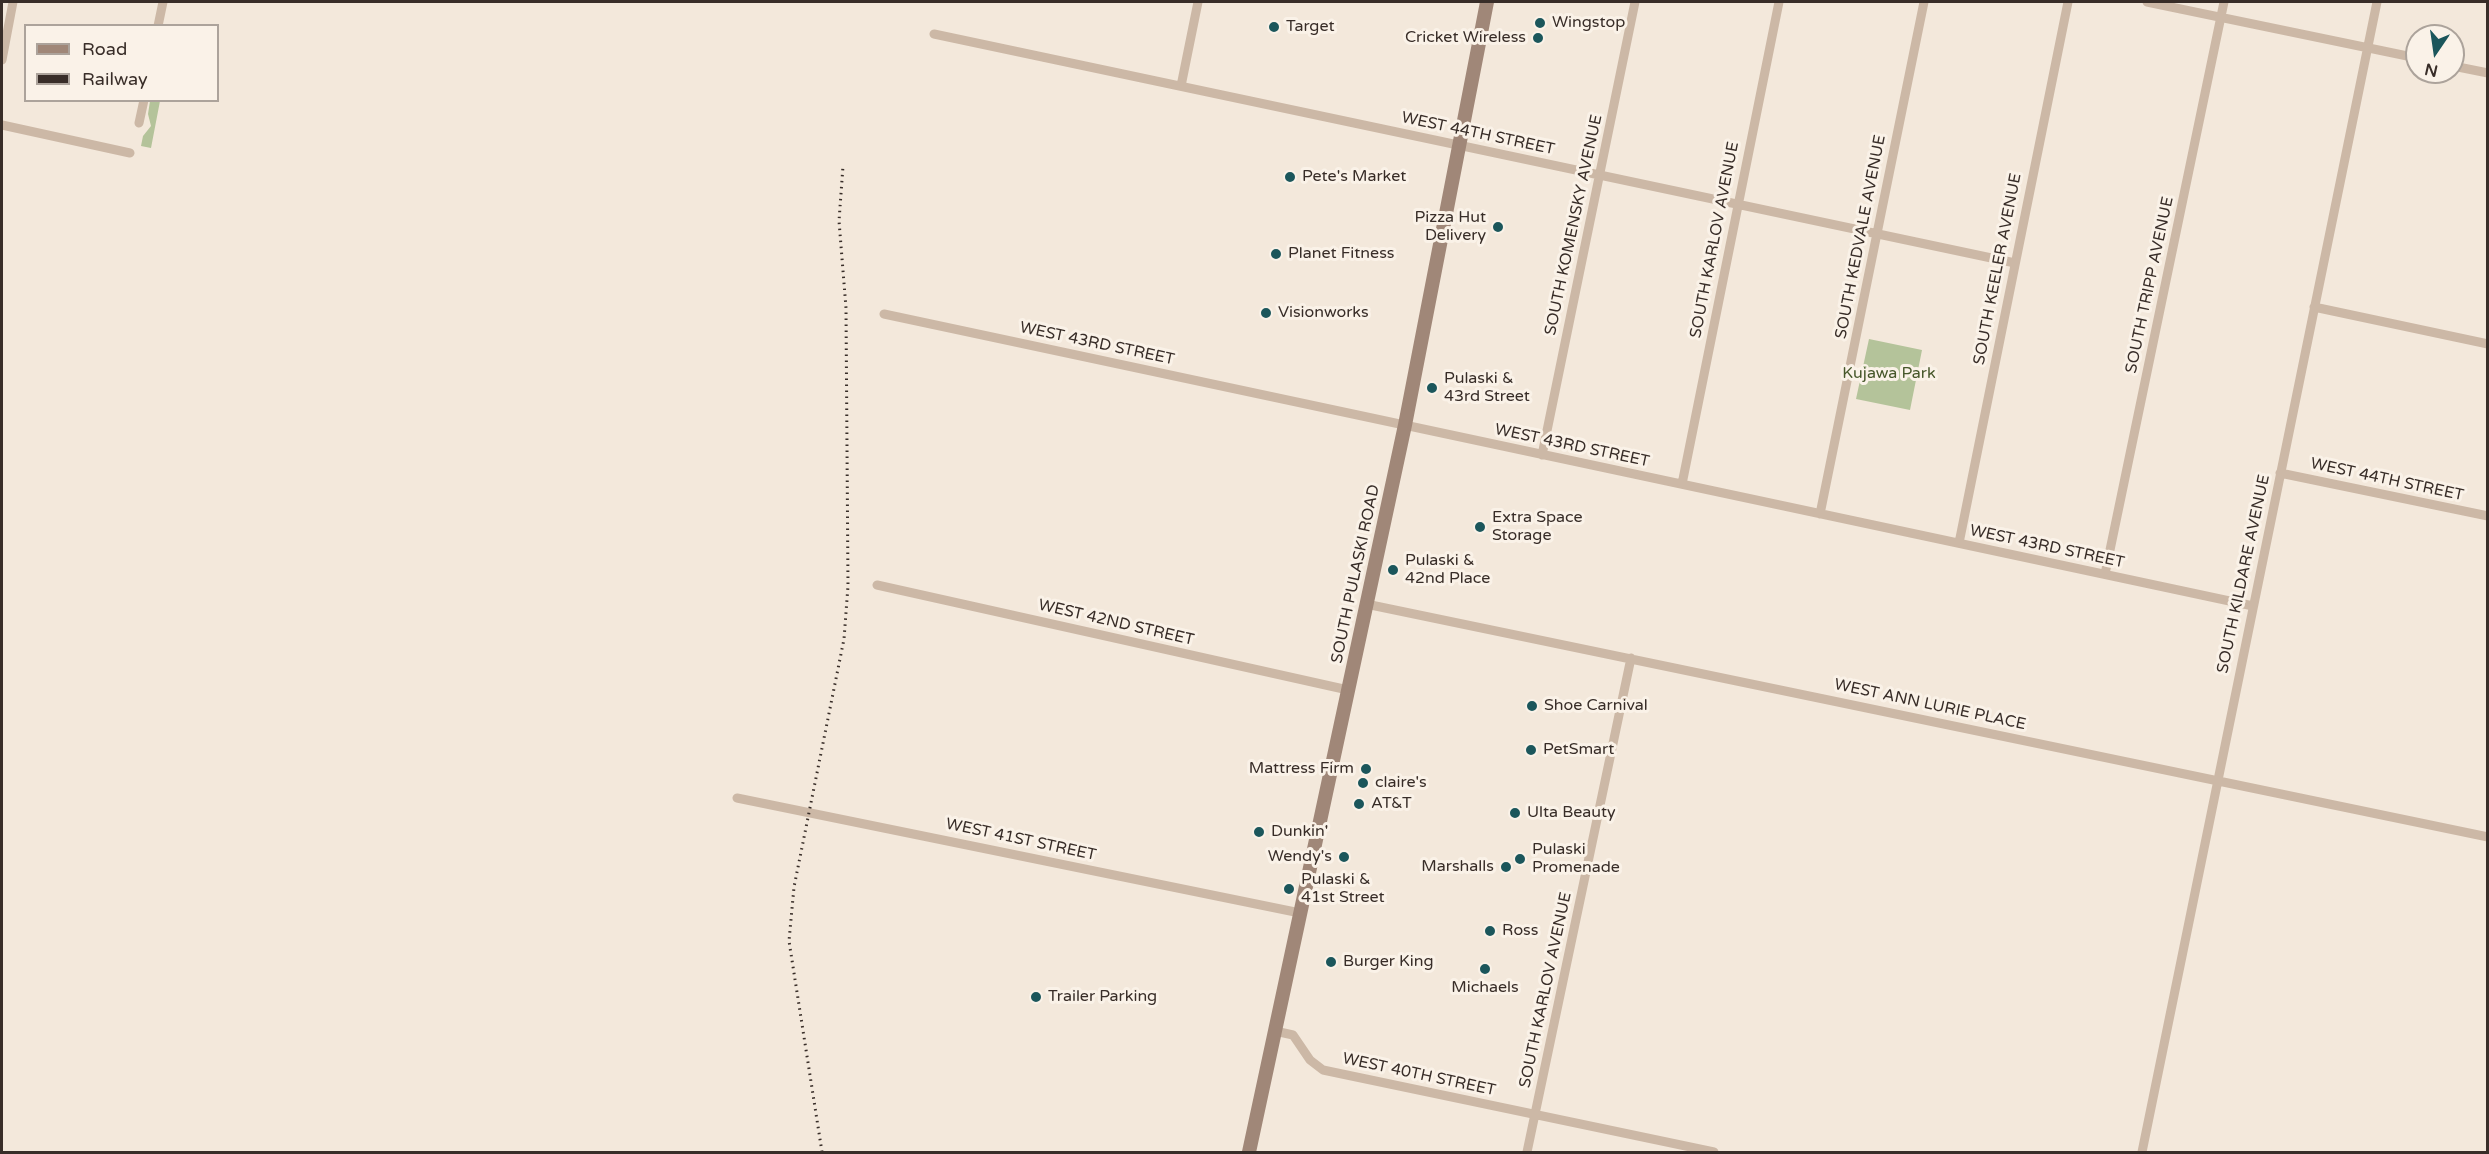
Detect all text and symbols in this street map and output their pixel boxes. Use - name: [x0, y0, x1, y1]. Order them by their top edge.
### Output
- place label: Wingstop: [1552, 13, 1625, 33]
- marker: Wingstop: [1533, 16, 1547, 30]
- place label: Target: [1286, 17, 1335, 37]
- marker: Target: [1267, 20, 1281, 34]
- legend: [24, 24, 219, 102]
- north arrow: [2405, 24, 2465, 84]
- place label: Cricket Wireless: [1405, 28, 1526, 48]
- marker: Cricket Wireless: [1531, 31, 1545, 45]
- text: Road: [82, 38, 127, 60]
- text: N: [2423, 58, 2440, 81]
- text: Railway: [82, 68, 148, 90]
- street label: WEST 44TH STREET: [1400, 108, 1556, 160]
- street label: SOUTH KOMENSKY AVENUE: [1541, 113, 1607, 337]
- street label: SOUTH KEDVALE AVENUE: [1832, 133, 1890, 341]
- street label: SOUTH KARLOV AVENUE: [1687, 140, 1743, 340]
- place label: Pete's Market: [1302, 167, 1406, 187]
- marker: Pete's Market: [1283, 170, 1297, 184]
- street label: SOUTH KEELER AVENUE: [1970, 172, 2026, 366]
- street label: SOUTH TRIPP AVENUE: [2122, 195, 2178, 375]
- place label: Pizza Hut Delivery: [1415, 208, 1486, 246]
- marker: Pizza Hut Delivery: [1491, 220, 1505, 234]
- place label: Planet Fitness: [1288, 244, 1395, 264]
- marker: Planet Fitness: [1269, 247, 1283, 261]
- place label: Visionworks: [1278, 303, 1369, 323]
- marker: Visionworks: [1259, 306, 1273, 320]
- street label: WEST 43RD STREET: [1018, 318, 1176, 370]
- park label: Kujawa Park: [1842, 364, 1936, 384]
- place label: Pulaski & 43rd Street: [1444, 369, 1530, 407]
- marker: Pulaski & 43rd Street: [1425, 381, 1439, 395]
- street label: WEST 43RD STREET: [1493, 420, 1651, 472]
- street label: WEST 44TH STREET: [2309, 454, 2465, 506]
- street label: SOUTH KILDARE AVENUE: [2214, 473, 2274, 675]
- street label: SOUTH PULASKI ROAD: [1328, 483, 1384, 665]
- place label: Extra Space Storage: [1492, 508, 1583, 546]
- marker: Extra Space Storage: [1473, 520, 1487, 534]
- street label: WEST 43RD STREET: [1968, 521, 2126, 573]
- place label: Pulaski & 42nd Place: [1405, 551, 1490, 589]
- marker: Pulaski & 42nd Place: [1386, 563, 1400, 577]
- street label: WEST 42ND STREET: [1036, 596, 1196, 650]
- street label: WEST ANN LURIE PLACE: [1832, 675, 2028, 735]
- place label: Shoe Carnival: [1544, 696, 1648, 716]
- marker: Shoe Carnival: [1525, 699, 1539, 713]
- place label: PetSmart: [1543, 740, 1614, 760]
- marker: PetSmart: [1524, 743, 1538, 757]
- place label: Mattress Firm: [1249, 759, 1354, 779]
- marker: Mattress Firm: [1359, 762, 1373, 776]
- place label: claire's: [1375, 773, 1427, 793]
- marker: claire's: [1356, 776, 1370, 790]
- place label: AT&T: [1371, 794, 1412, 814]
- marker: AT&T: [1352, 797, 1366, 811]
- place label: Ulta Beauty: [1527, 803, 1616, 823]
- marker: Ulta Beauty: [1508, 806, 1522, 820]
- street label: WEST 41ST STREET: [944, 815, 1098, 865]
- place label: Dunkin': [1271, 822, 1328, 842]
- marker: Dunkin': [1252, 825, 1266, 839]
- place label: Pulaski Promenade: [1532, 840, 1620, 878]
- place label: Wendy's: [1268, 847, 1332, 867]
- marker: Wendy's: [1337, 850, 1351, 864]
- marker: Pulaski Promenade: [1513, 852, 1527, 866]
- place label: Marshalls: [1421, 857, 1494, 877]
- marker: Marshalls: [1499, 860, 1513, 874]
- place label: Pulaski & 41st Street: [1301, 870, 1385, 908]
- marker: Pulaski & 41st Street: [1282, 882, 1296, 896]
- street label: SOUTH KARLOV AVENUE: [1516, 890, 1576, 1090]
- place label: Ross: [1502, 921, 1538, 941]
- marker: Ross: [1483, 924, 1497, 938]
- place label: Burger King: [1343, 952, 1434, 972]
- marker: Burger King: [1324, 955, 1338, 969]
- marker: Michaels: [1478, 962, 1492, 976]
- place label: Michaels: [1451, 978, 1519, 998]
- place label: Trailer Parking: [1048, 987, 1157, 1007]
- marker: Trailer Parking: [1029, 990, 1043, 1004]
- street label: WEST 40TH STREET: [1341, 1049, 1497, 1101]

